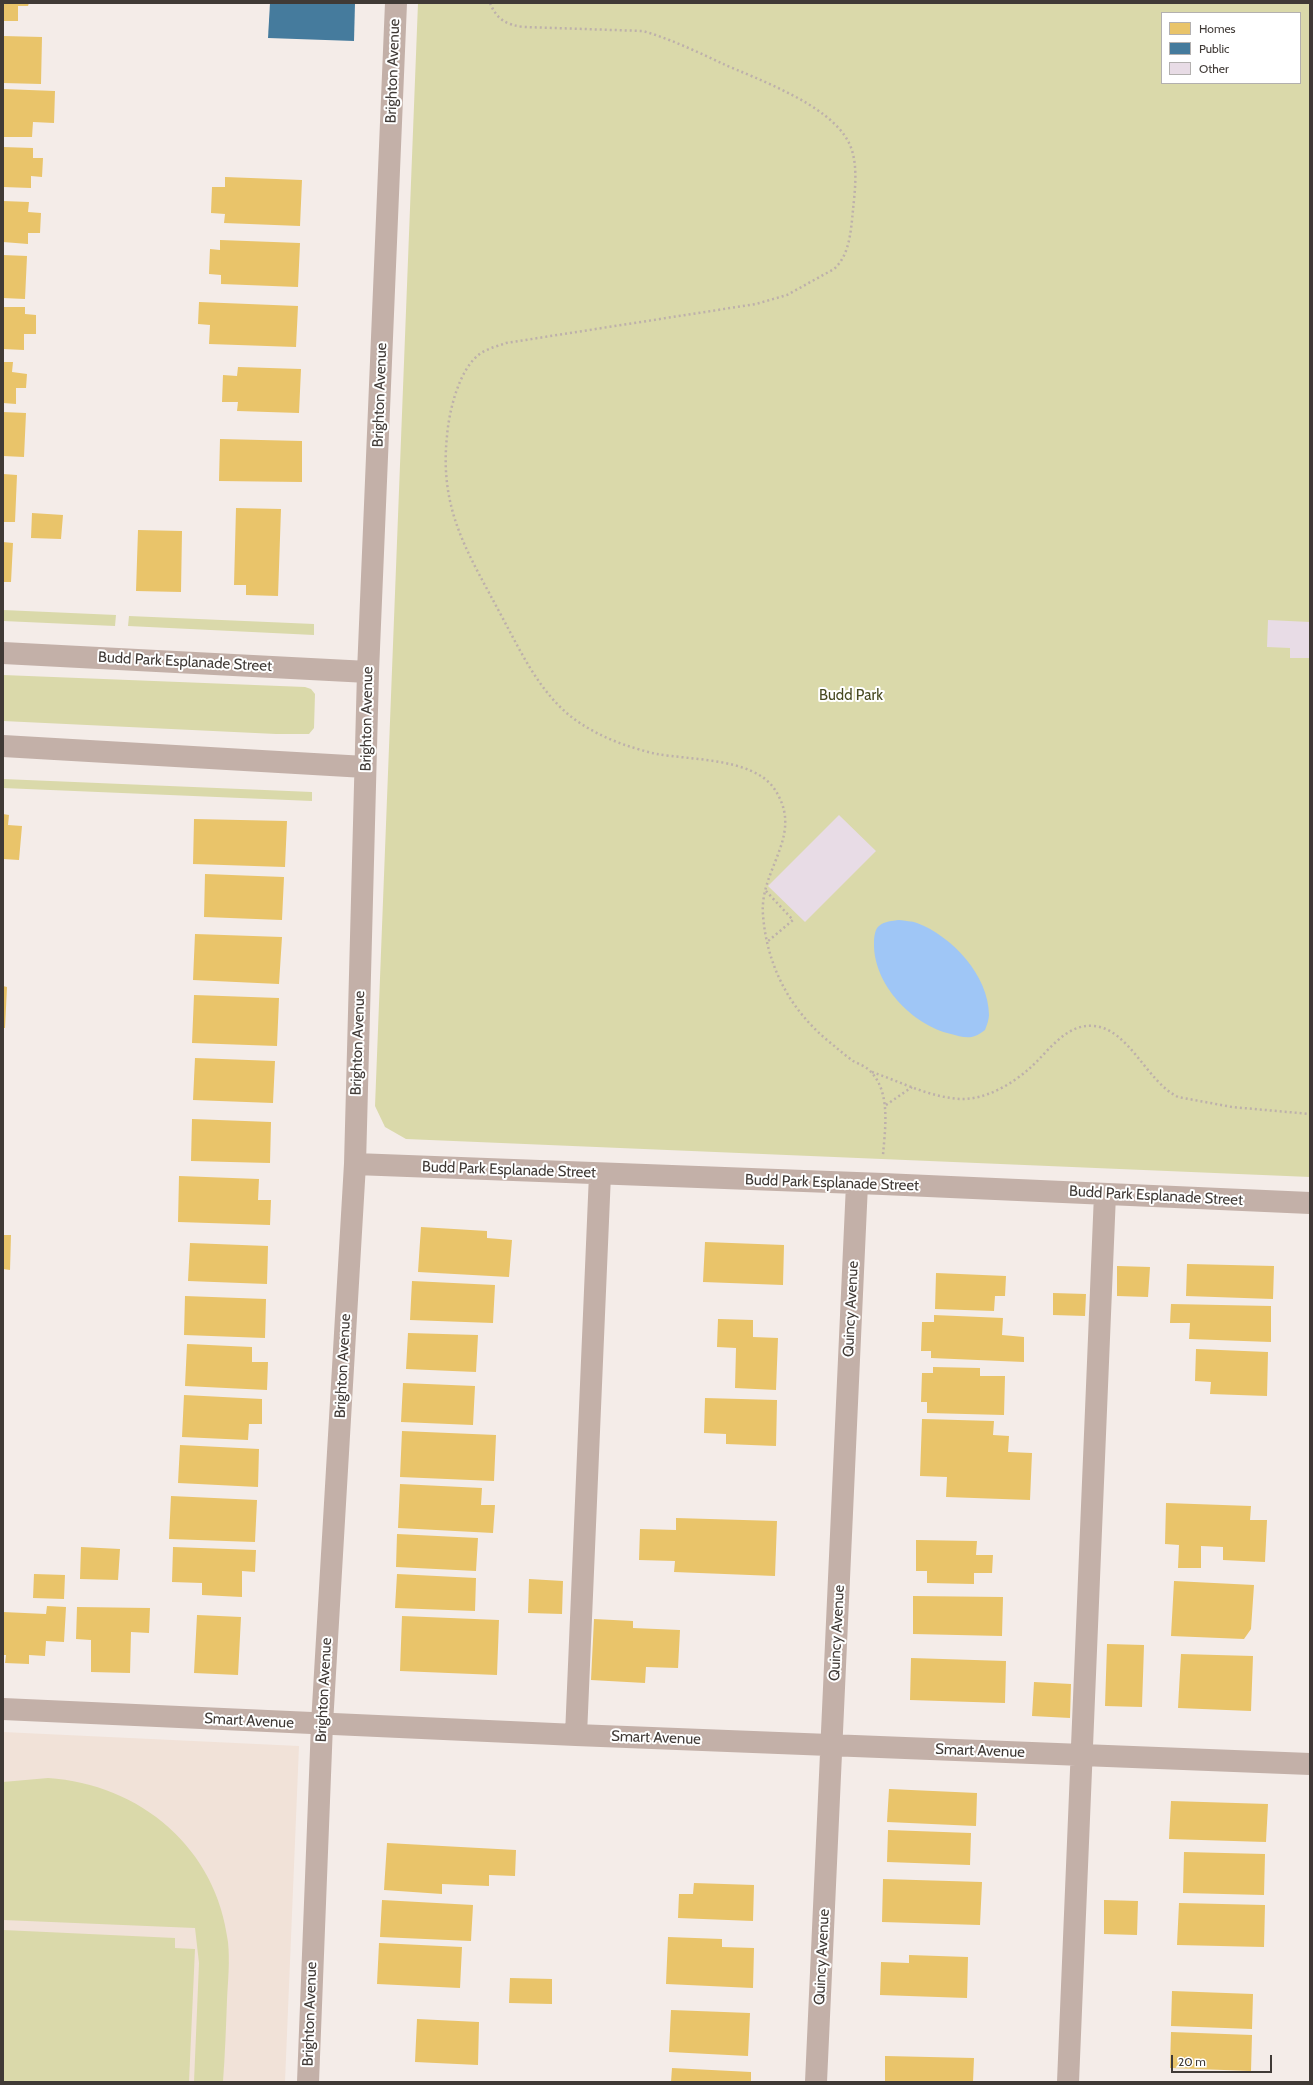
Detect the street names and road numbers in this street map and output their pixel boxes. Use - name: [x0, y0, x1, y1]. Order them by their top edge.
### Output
- street label: Brighton Avenue: [382, 18, 404, 124]
- street label: Brighton Avenue: [369, 342, 391, 448]
- street label: Budd Park Esplanade Street: [98, 648, 272, 676]
- street label: Brighton Avenue: [357, 666, 377, 772]
- street label: Brighton Avenue: [347, 990, 369, 1096]
- street label: Budd Park Esplanade Street: [422, 1158, 596, 1182]
- street label: Budd Park Esplanade Street: [745, 1171, 919, 1195]
- street label: Budd Park Esplanade Street: [1069, 1182, 1243, 1210]
- street label: Quincy Avenue: [839, 1260, 863, 1358]
- street label: Brighton Avenue: [331, 1313, 355, 1419]
- street label: Quincy Avenue: [825, 1584, 849, 1682]
- street label: Brighton Avenue: [312, 1637, 336, 1743]
- street label: Smart Avenue: [204, 1710, 294, 1732]
- street label: Smart Avenue: [611, 1727, 701, 1749]
- street label: Smart Avenue: [935, 1740, 1025, 1762]
- street label: Quincy Avenue: [810, 1908, 834, 2006]
- street label: Brighton Avenue: [299, 1961, 321, 2067]

